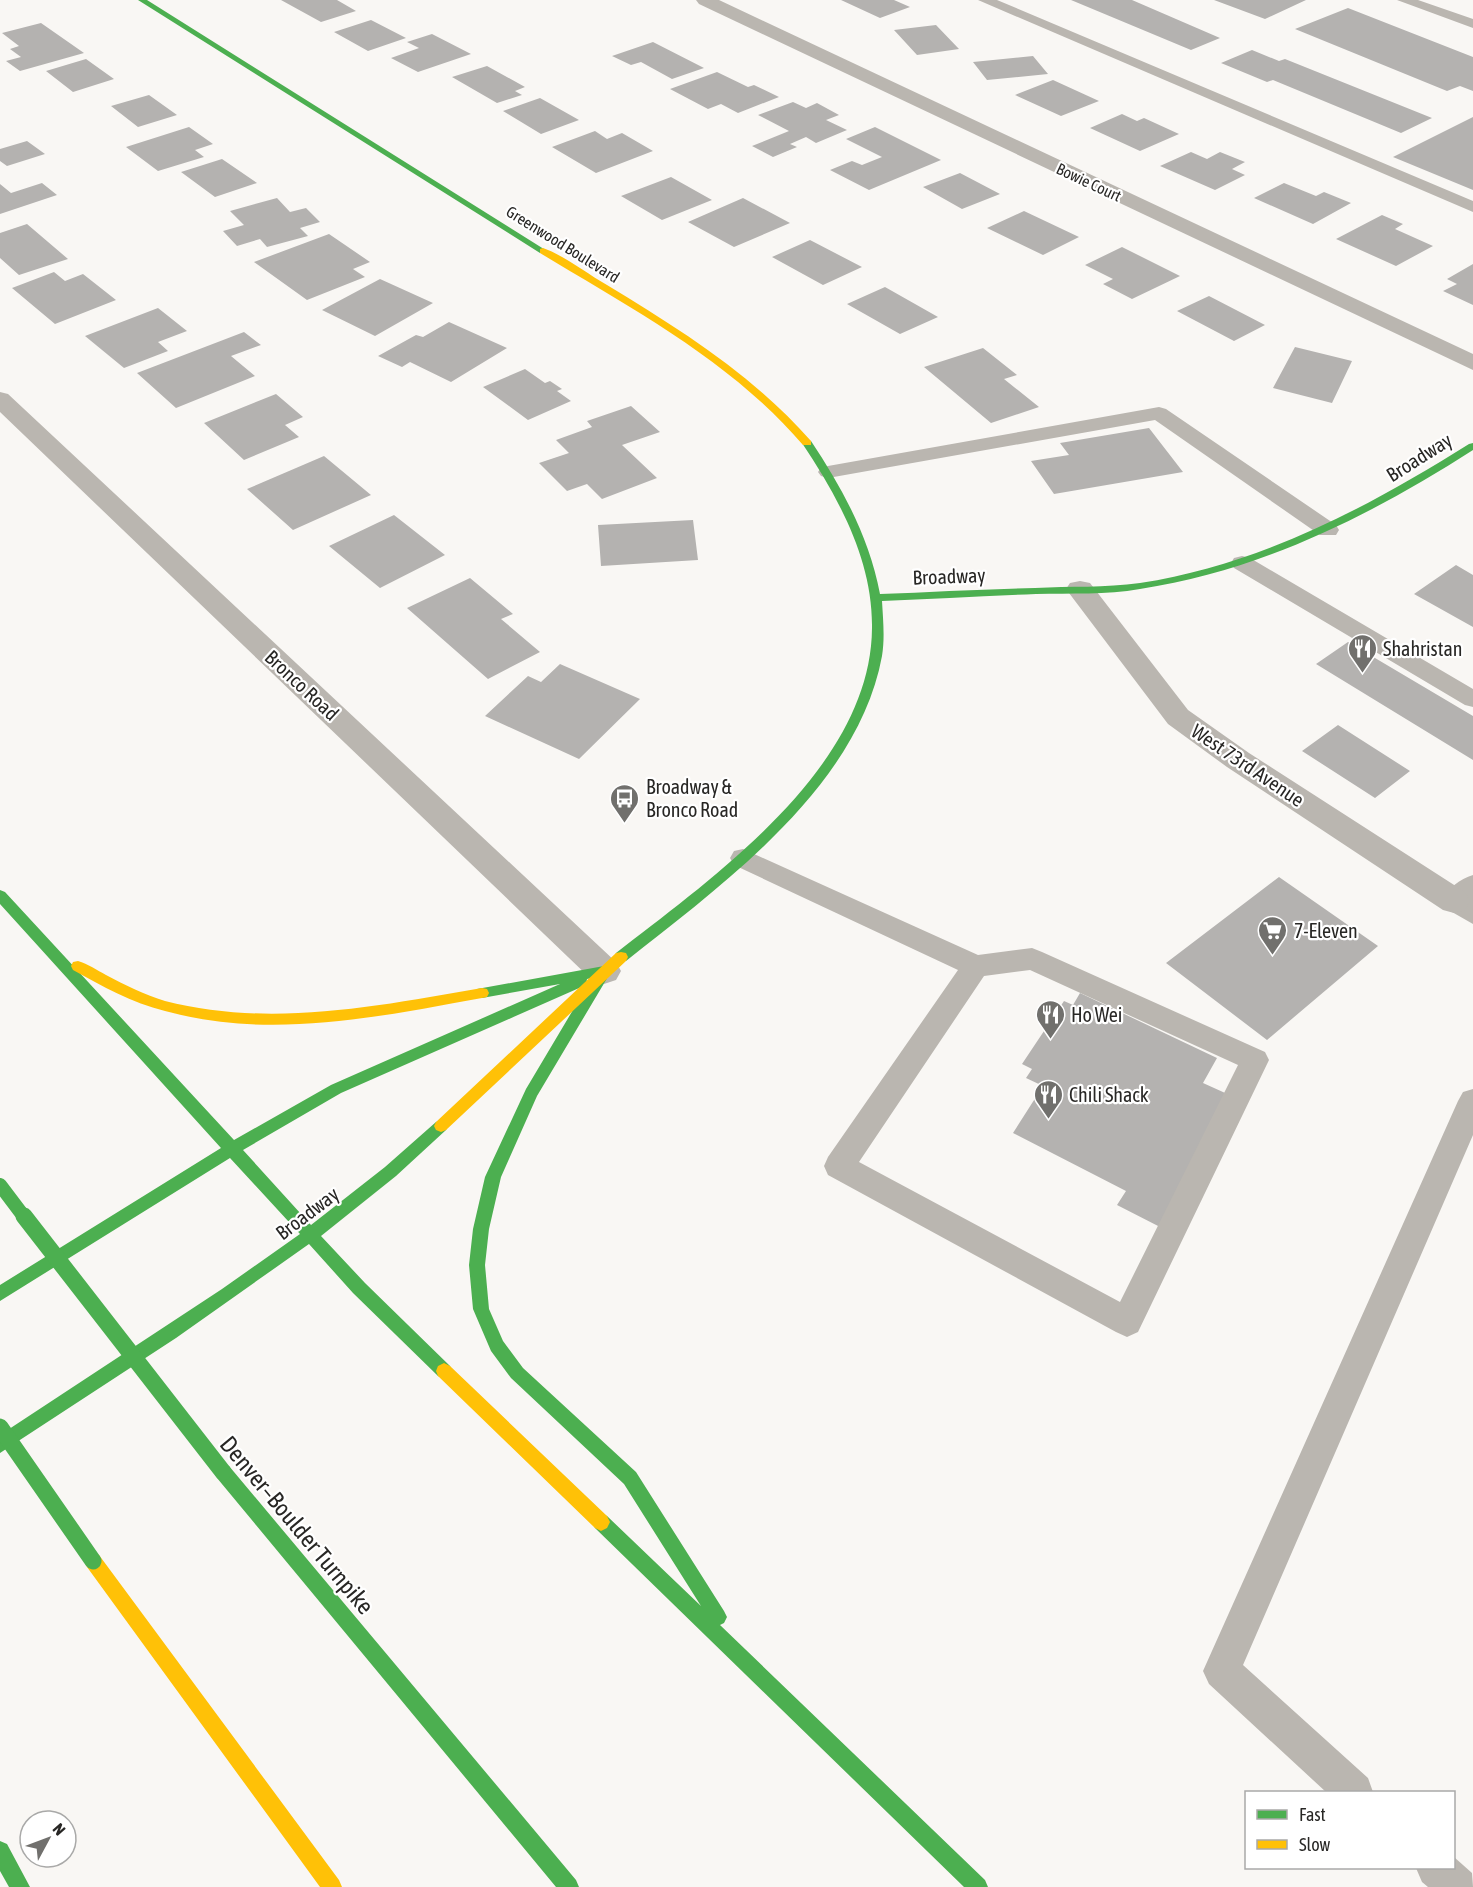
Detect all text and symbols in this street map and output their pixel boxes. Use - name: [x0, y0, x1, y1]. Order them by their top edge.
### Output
- street label: Bowie Court: [1054, 159, 1125, 205]
- street label: Greenwood Boulevard: [503, 202, 623, 286]
- street label: Broadway: [1382, 428, 1456, 486]
- street label: Broadway: [912, 563, 986, 589]
- restaurant icon: Shahristan: [1346, 632, 1378, 674]
- place label: Shahristan: [1383, 637, 1462, 660]
- street label: Bronco Road: [260, 645, 344, 725]
- street label: West 73rd Avenue: [1187, 719, 1309, 811]
- place label: Broadway & Bronco Road: [646, 775, 738, 821]
- bus stop icon: Broadway & Bronco Road: [609, 782, 641, 824]
- supermarket icon: 7-Eleven: [1257, 914, 1289, 956]
- place label: 7-Eleven: [1294, 919, 1358, 942]
- restaurant icon: Ho Wei: [1034, 998, 1066, 1040]
- place label: Ho Wei: [1071, 1003, 1122, 1026]
- restaurant icon: Chili Shack: [1032, 1078, 1064, 1120]
- place label: Chili Shack: [1069, 1083, 1149, 1106]
- street label: Broadway: [271, 1182, 343, 1244]
- street label: Denver–Boulder Turnpike: [215, 1431, 379, 1619]
- legend: [1245, 1791, 1455, 1869]
- text: Fast: [1299, 1804, 1326, 1825]
- north arrow: [18, 1809, 78, 1869]
- text: N: [49, 1820, 69, 1839]
- text: Slow: [1299, 1834, 1330, 1855]

